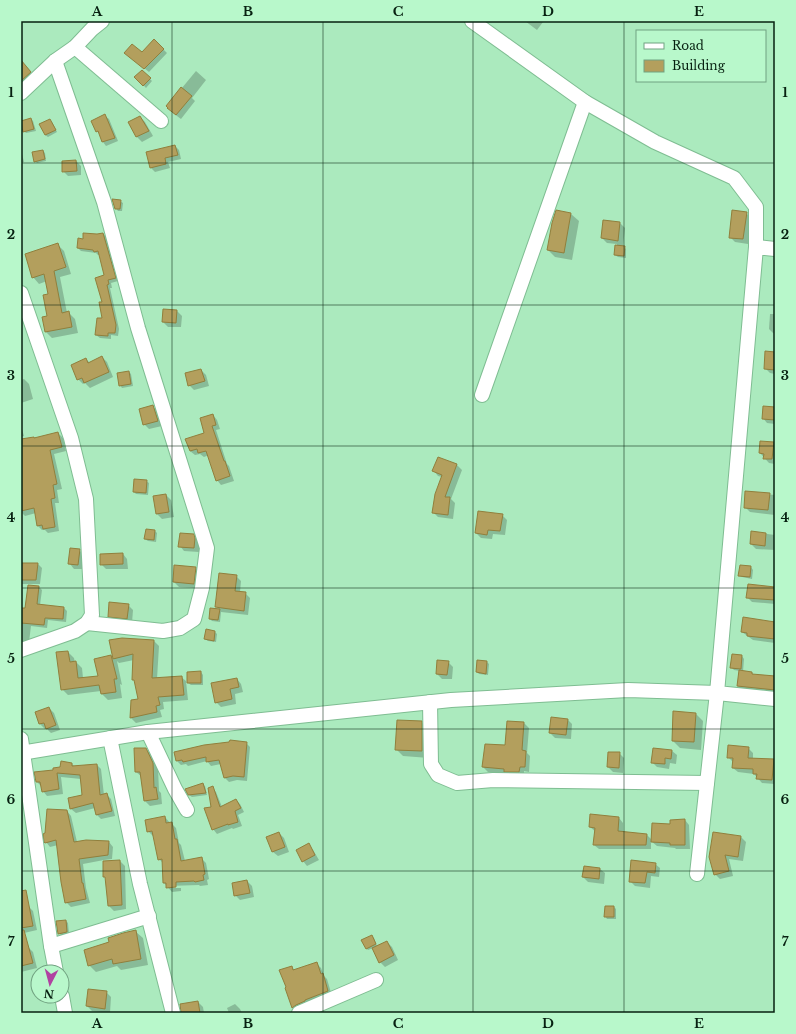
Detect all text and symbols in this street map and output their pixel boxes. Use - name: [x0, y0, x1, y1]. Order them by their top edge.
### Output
- text: A: [91, 3, 103, 20]
- text: B: [243, 3, 253, 20]
- text: C: [393, 3, 404, 20]
- text: D: [542, 3, 554, 20]
- text: E: [694, 3, 704, 20]
- legend: [636, 30, 766, 82]
- text: Road: [672, 38, 704, 53]
- text: Building: [672, 58, 726, 73]
- text: 1: [8, 84, 14, 101]
- text: 1: [782, 84, 788, 101]
- text: 2: [7, 226, 15, 243]
- text: 2: [781, 226, 789, 243]
- text: 3: [7, 367, 15, 384]
- text: 3: [781, 367, 789, 384]
- text: 4: [7, 509, 16, 526]
- text: 4: [781, 509, 790, 526]
- text: 5: [7, 650, 15, 667]
- text: 5: [781, 650, 789, 667]
- text: 6: [7, 791, 16, 808]
- text: 6: [781, 791, 790, 808]
- text: 7: [8, 933, 15, 950]
- text: 7: [782, 933, 789, 950]
- north arrow: [30, 964, 70, 1004]
- text: N: [42, 986, 55, 1001]
- text: A: [91, 1015, 103, 1032]
- text: B: [243, 1015, 253, 1032]
- text: C: [393, 1015, 404, 1032]
- text: D: [542, 1015, 554, 1032]
- text: E: [694, 1015, 704, 1032]

